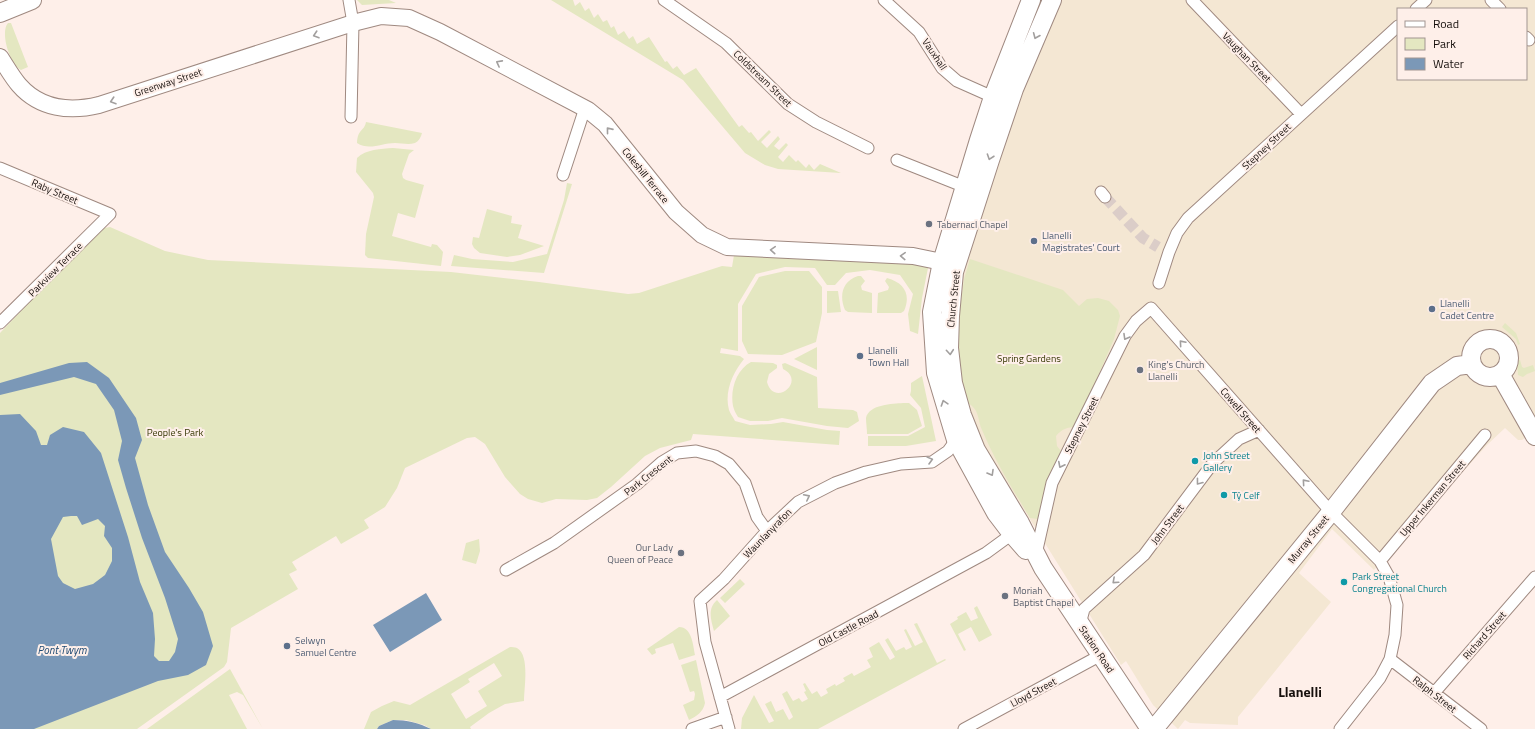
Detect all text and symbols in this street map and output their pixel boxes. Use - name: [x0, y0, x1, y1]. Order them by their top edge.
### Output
- legend: [1397, 8, 1527, 80]
- text: Road: [1433, 14, 1459, 33]
- street label: Vaughan Street: [1219, 29, 1275, 86]
- one-way arrow: [313, 30, 320, 38]
- one-way arrow: [1033, 32, 1041, 39]
- text: Park: [1433, 34, 1456, 53]
- street label: Vauxhall: [918, 35, 951, 73]
- street label: Coldstream Street: [730, 47, 796, 111]
- text: Water: [1433, 54, 1464, 73]
- one-way arrow: [496, 61, 503, 68]
- street label: Greenway Street: [132, 64, 204, 100]
- one-way arrow: [109, 96, 116, 104]
- street label: Stepney Street: [1238, 119, 1295, 173]
- one-way arrow: [607, 128, 614, 135]
- street label: Coleshill Terrace: [618, 144, 673, 206]
- one-way arrow: [987, 154, 995, 161]
- street label: Raby Street: [29, 175, 81, 208]
- place label: Tabernacl Chapel: [937, 217, 1008, 232]
- marker: Tabernacl Chapel: [924, 219, 934, 229]
- place label: Llanelli Magistrates' Court: [1042, 228, 1120, 255]
- marker: Llanelli Magistrates' Court: [1029, 236, 1039, 246]
- street label: Parkview Terrace: [25, 239, 86, 300]
- one-way arrow: [770, 245, 776, 254]
- one-way arrow: [900, 251, 906, 260]
- street label: Church Street: [943, 269, 964, 328]
- place label: Llanelli Cadet Centre: [1440, 296, 1494, 323]
- marker: Llanelli Cadet Centre: [1427, 304, 1437, 314]
- one-way arrow: [1123, 333, 1130, 340]
- one-way arrow: [1180, 340, 1187, 347]
- place label: Llanelli Town Hall: [868, 343, 909, 370]
- one-way arrow: [945, 349, 954, 355]
- marker: Llanelli Town Hall: [855, 351, 865, 361]
- park label: Spring Gardens: [997, 351, 1061, 366]
- place label: King's Church Llanelli: [1148, 357, 1204, 384]
- marker: King's Church Llanelli: [1135, 365, 1145, 375]
- street label: Cowell Street: [1217, 384, 1265, 437]
- street label: Stepney Street: [1061, 394, 1102, 456]
- one-way arrow: [940, 399, 949, 406]
- park label: People's Park: [147, 425, 204, 440]
- place label: John Street Gallery: [1203, 448, 1250, 475]
- street label: Park Crescent: [621, 451, 676, 499]
- marker: John Street Gallery: [1190, 456, 1200, 466]
- one-way arrow: [927, 457, 934, 465]
- street label: Upper Inkerman Street: [1396, 457, 1469, 540]
- one-way arrow: [1058, 461, 1065, 468]
- one-way arrow: [986, 469, 994, 476]
- one-way arrow: [1197, 478, 1204, 485]
- one-way arrow: [1303, 480, 1310, 487]
- place label: Tŷ Celf: [1232, 488, 1260, 503]
- marker: Tŷ Celf: [1219, 490, 1229, 500]
- one-way arrow: [803, 494, 810, 502]
- street label: John Street: [1147, 501, 1188, 548]
- street label: Waunlanyrafon: [740, 505, 795, 562]
- street label: Murray Street: [1284, 512, 1333, 567]
- place label: Our Lady Queen of Peace: [607, 540, 673, 567]
- marker: Our Lady Queen of Peace: [676, 548, 686, 558]
- place label: Park Street Congregational Church: [1352, 569, 1447, 596]
- one-way arrow: [1113, 576, 1120, 583]
- marker: Park Street Congregational Church: [1339, 577, 1349, 587]
- place label: Moriah Baptist Chapel: [1013, 583, 1074, 610]
- marker: Moriah Baptist Chapel: [1000, 591, 1010, 601]
- street label: Old Castle Road: [815, 606, 881, 651]
- street label: Richard Street: [1459, 608, 1510, 663]
- street label: Station Road: [1075, 623, 1118, 676]
- place label: Selwyn Samuel Centre: [295, 633, 356, 660]
- marker: Selwyn Samuel Centre: [282, 641, 292, 651]
- water label: Pont Twym: [38, 642, 87, 658]
- street label: Ralph Street: [1410, 672, 1460, 717]
- street label: Lloyd Street: [1008, 674, 1059, 711]
- district label: Llanelli: [1278, 681, 1322, 702]

